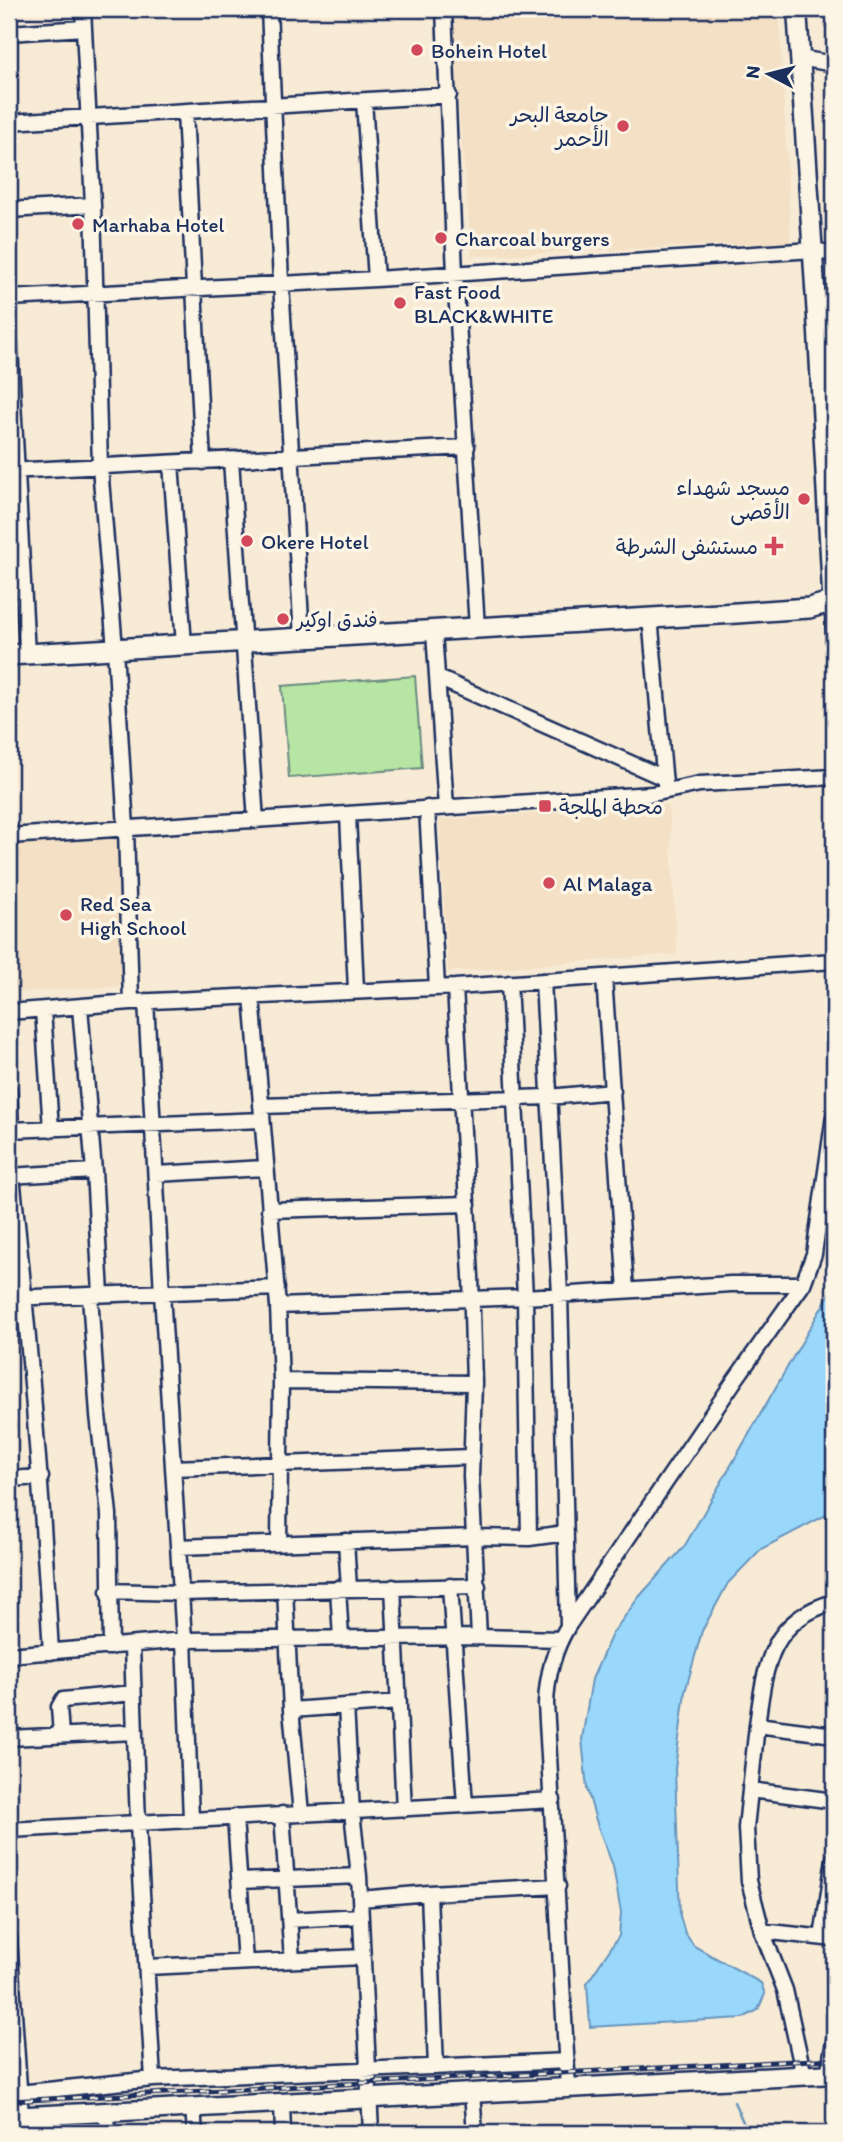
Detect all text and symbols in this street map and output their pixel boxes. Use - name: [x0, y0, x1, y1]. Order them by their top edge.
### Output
- place label: Bohein Hotel: [431, 38, 547, 63]
- north arrow: [734, 38, 804, 108]
- marker: Bohein Hotel: [409, 42, 425, 58]
- text: N: [740, 64, 765, 80]
- place label: جامعة البحر الأحمر: [508, 102, 609, 151]
- marker: جامعة البحر الأحمر: [615, 118, 631, 134]
- place label: Marhaba Hotel: [92, 212, 225, 237]
- marker: Marhaba Hotel: [70, 216, 86, 232]
- place label: Charcoal burgers: [455, 226, 610, 251]
- marker: Charcoal burgers: [433, 230, 449, 246]
- place label: Fast Food BLACK&WHITE: [414, 279, 553, 328]
- marker: Fast Food BLACK&WHITE: [392, 295, 408, 311]
- place label: مسجد شهداء الأقصى: [676, 475, 790, 526]
- marker: مسجد شهداء الأقصى: [796, 491, 812, 507]
- place label: Okere Hotel: [261, 529, 369, 554]
- marker: Okere Hotel: [239, 533, 255, 549]
- place label: مستشفى الشرطة: [616, 534, 758, 561]
- marker: مستشفى الشرطة: [764, 536, 784, 556]
- place label: فندق اوكير: [295, 607, 378, 632]
- marker: فندق اوكير: [275, 611, 291, 627]
- place label: محطة الملجة: [559, 794, 663, 819]
- marker: محطة الملجة: [537, 798, 553, 814]
- place label: Al Malaga: [563, 871, 653, 896]
- marker: Al Malaga: [541, 875, 557, 891]
- place label: Red Sea High School: [80, 891, 187, 940]
- marker: Red Sea High School: [58, 907, 74, 923]

